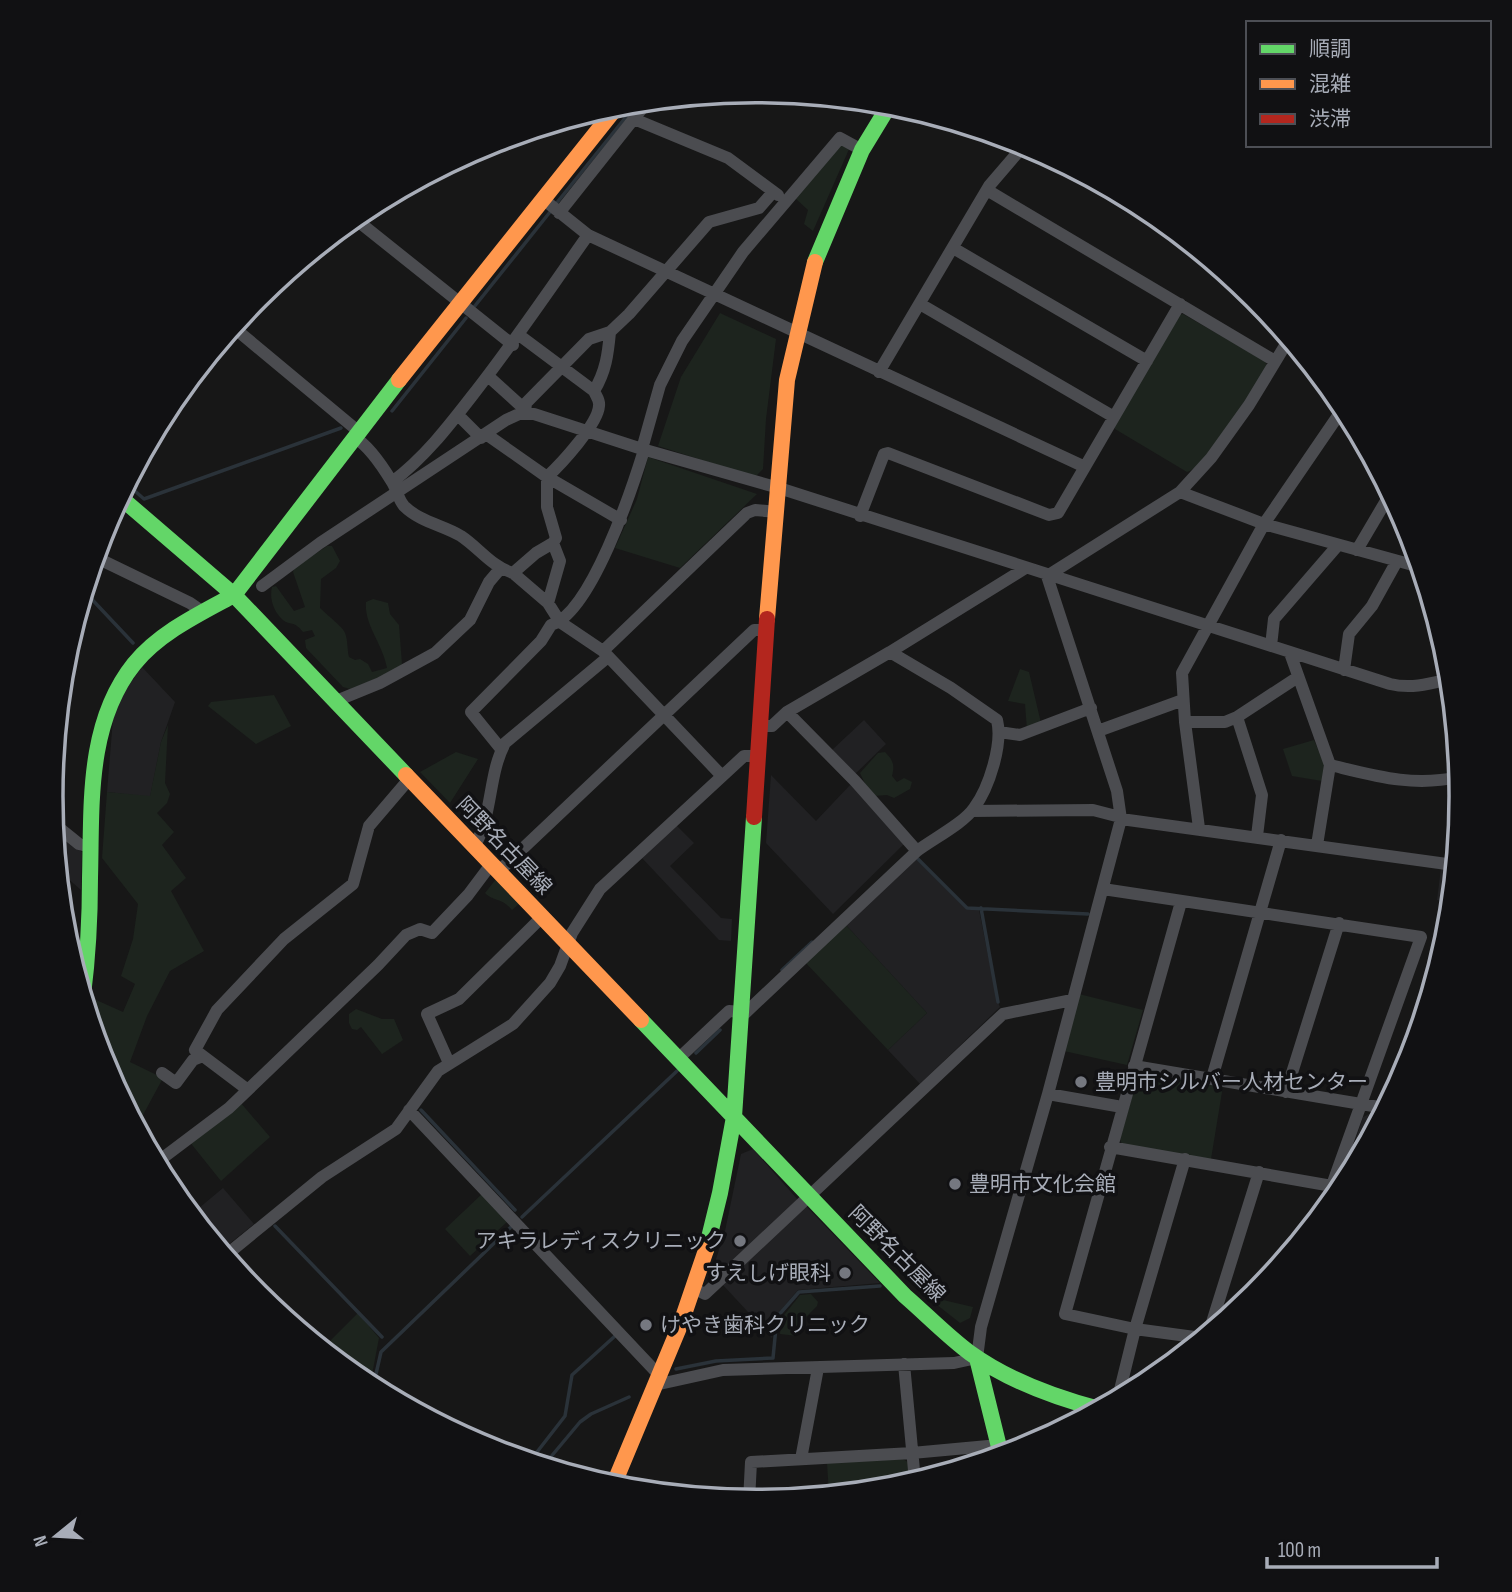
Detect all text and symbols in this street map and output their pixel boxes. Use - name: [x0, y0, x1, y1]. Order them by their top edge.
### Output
- legend: [1246, 21, 1491, 147]
- text: 順調: [1309, 37, 1351, 62]
- text: 混雑: [1309, 72, 1351, 97]
- text: 渋滞: [1309, 107, 1351, 132]
- street label: 阿野名古屋線: [451, 792, 557, 900]
- place label: 豊明市シルバー人材センター: [1095, 1070, 1368, 1095]
- marker: 豊明市シルバー人材センター: [1073, 1074, 1089, 1090]
- place label: 豊明市文化会館: [969, 1172, 1116, 1197]
- marker: 豊明市文化会館: [947, 1176, 963, 1192]
- street label: 阿野名古屋線: [844, 1201, 950, 1307]
- place label: アキラレディスクリニック: [475, 1229, 726, 1254]
- marker: アキラレディスクリニック: [732, 1233, 748, 1249]
- place label: すえしげ眼科: [705, 1261, 831, 1286]
- marker: すえしげ眼科: [837, 1265, 853, 1281]
- place label: けやき歯科クリニック: [660, 1313, 870, 1338]
- marker: けやき歯科クリニック: [638, 1317, 654, 1333]
- north arrow: [21, 1501, 91, 1571]
- scale bar: [1267, 1526, 1437, 1570]
- text: N: [29, 1532, 54, 1549]
- text: 100 m: [1278, 1538, 1321, 1563]

